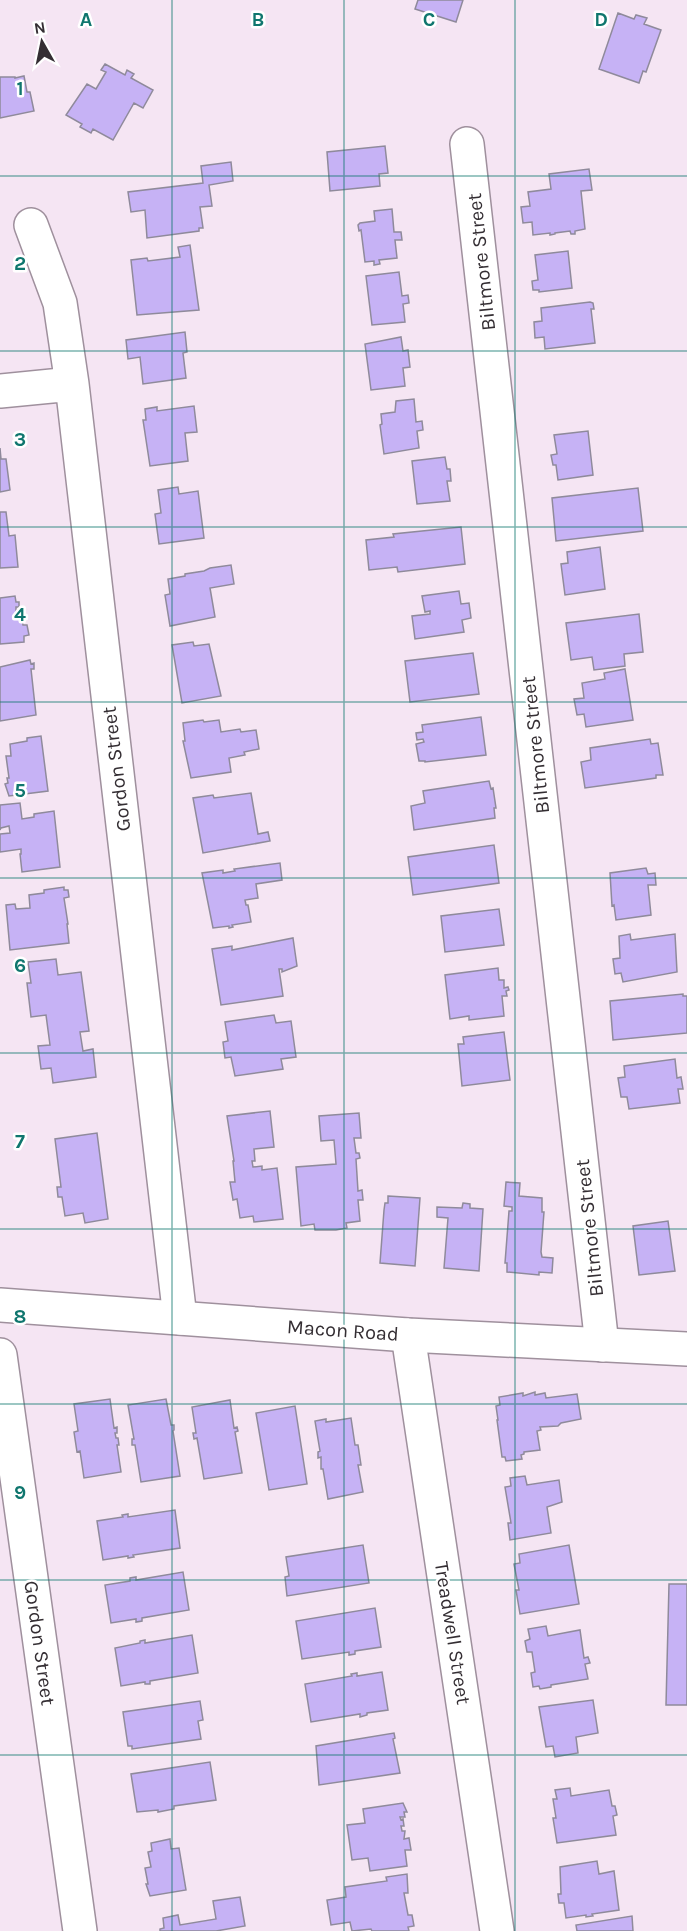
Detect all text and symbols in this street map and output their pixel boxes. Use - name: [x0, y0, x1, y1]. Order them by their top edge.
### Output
- text: A: [80, 8, 93, 31]
- text: B: [252, 8, 264, 31]
- text: C: [423, 8, 435, 31]
- text: D: [594, 8, 608, 31]
- north arrow: [12, 12, 72, 72]
- text: N: [33, 17, 47, 38]
- text: 1: [16, 77, 24, 100]
- street label: Biltmore Street: [463, 192, 500, 332]
- text: 2: [14, 252, 26, 275]
- text: 3: [14, 428, 26, 451]
- text: 4: [14, 603, 26, 626]
- street label: Biltmore Street: [517, 675, 554, 815]
- street label: Gordon Street: [97, 705, 136, 833]
- text: 5: [14, 779, 26, 802]
- text: 6: [14, 954, 26, 977]
- text: 7: [15, 1130, 25, 1153]
- street label: Biltmore Street: [571, 1158, 608, 1298]
- text: 8: [14, 1305, 26, 1328]
- street label: Macon Road: [286, 1315, 400, 1346]
- text: 9: [14, 1481, 26, 1504]
- street label: Treadwell Street: [430, 1560, 475, 1707]
- street label: Gordon Street: [19, 1579, 60, 1707]

